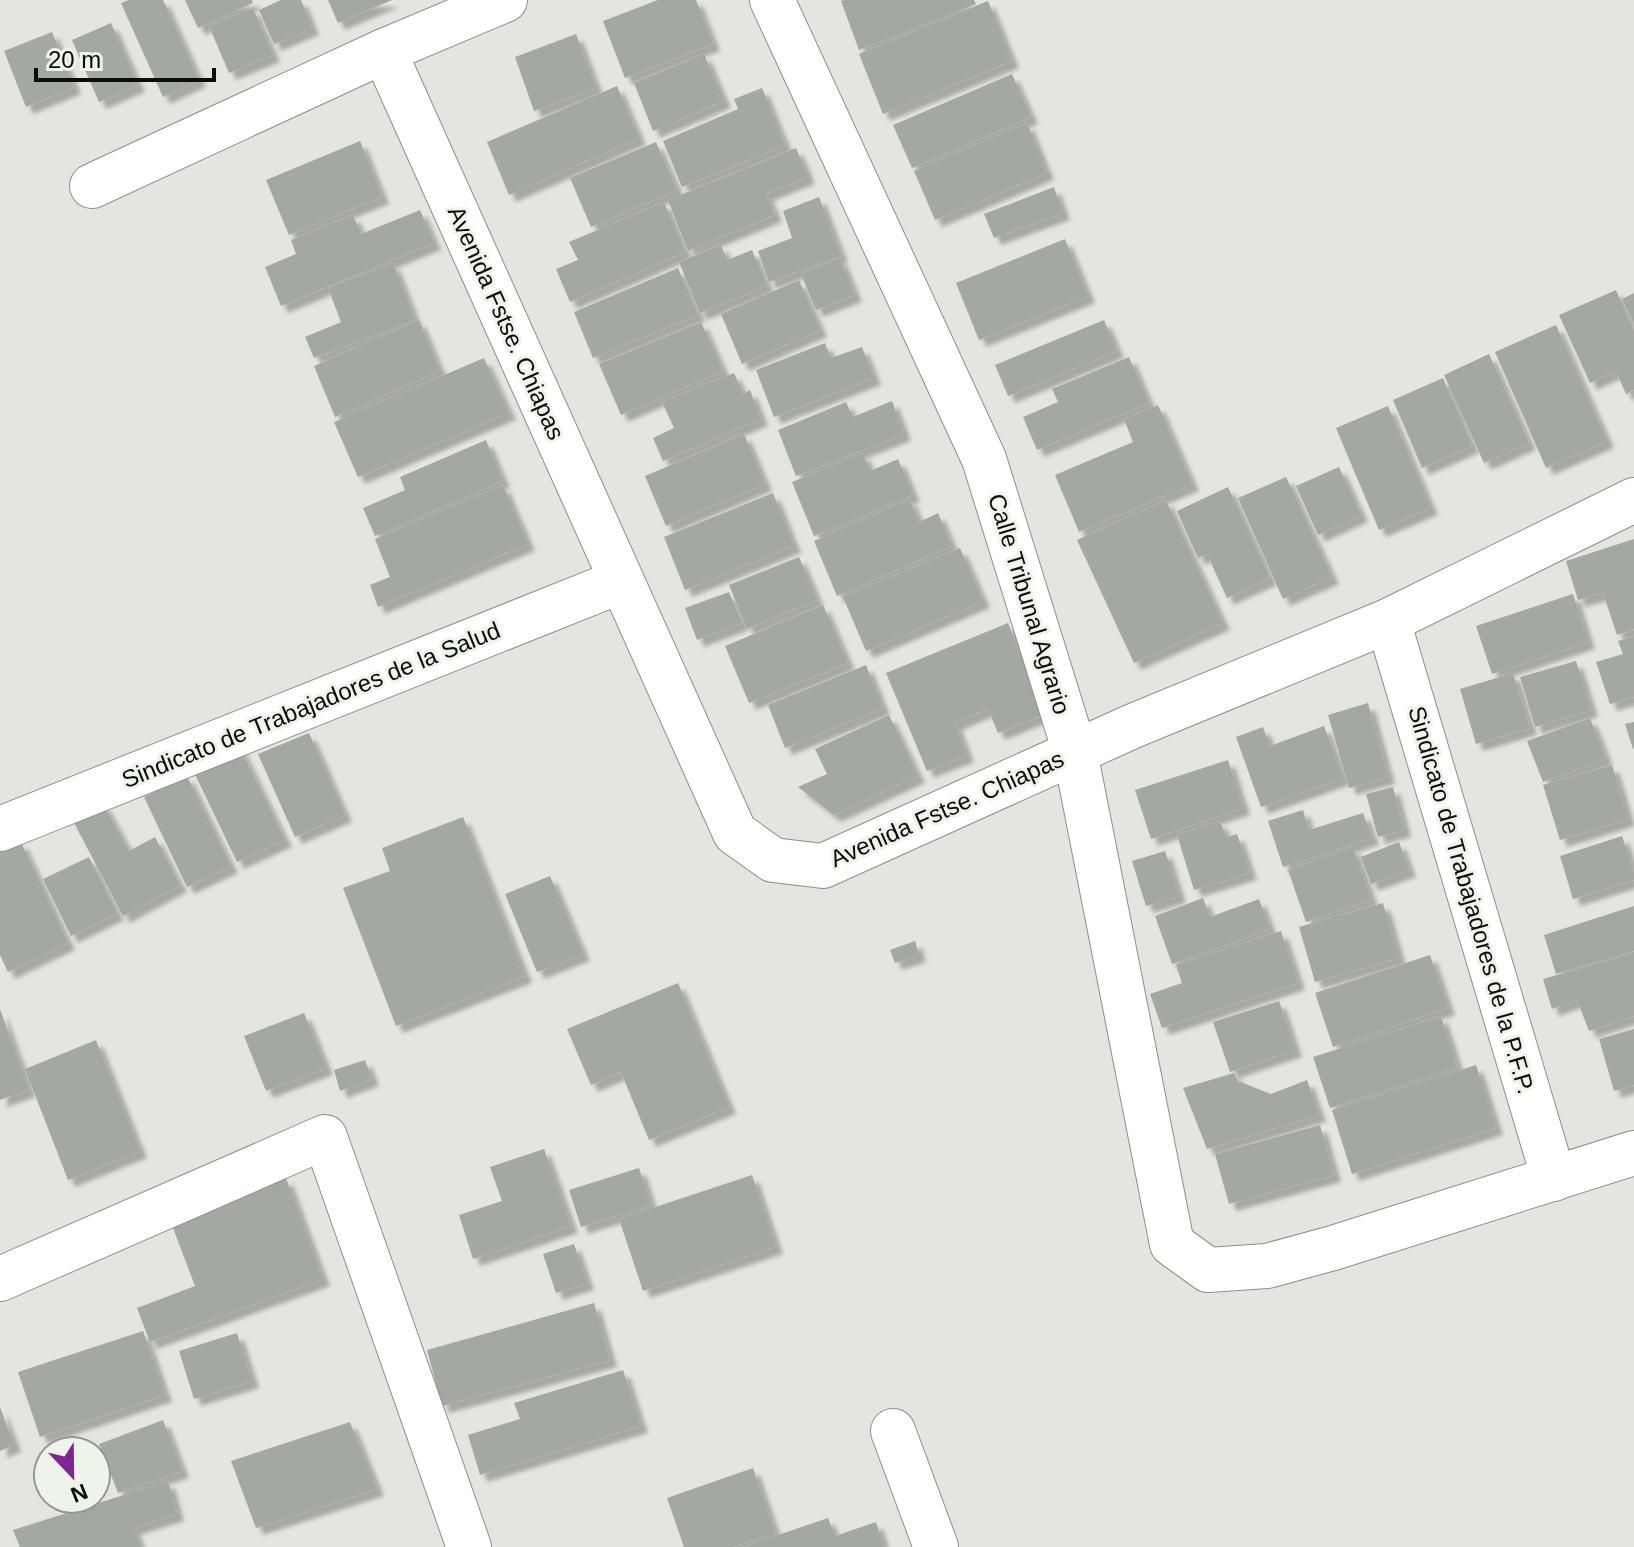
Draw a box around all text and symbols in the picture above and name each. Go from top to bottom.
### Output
scale bar [36,32,214,82]
text: 20 m [48,46,101,73]
street label: Avenida Fstse. Chiapas [443,202,570,444]
street label: Calle Tribunal Agrario [983,490,1076,718]
street label: Sindicato de Trabajadores de la Salud [118,616,504,793]
street label: Sindicato de Trabajadores de la P.F.P. [1403,703,1540,1097]
street label: Avenida Fstse. Chiapas [826,745,1068,872]
north arrow [32,1435,112,1515]
text: N [67,1479,91,1508]

